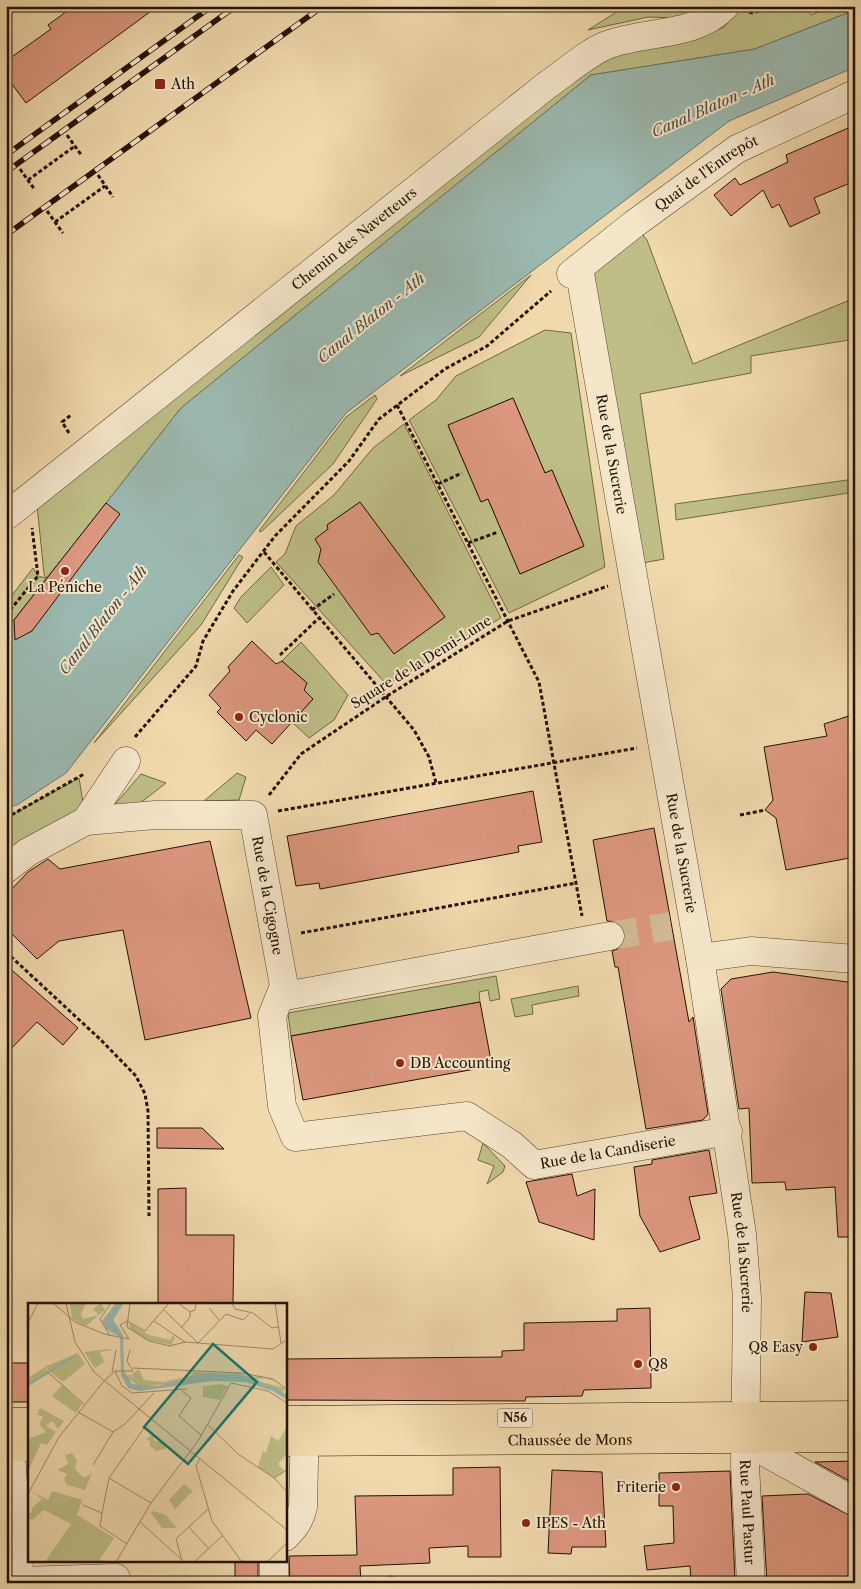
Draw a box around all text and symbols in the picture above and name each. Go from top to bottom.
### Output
water label: Canal Blaton - Ath [648,70,777,141]
place label: Ath [170,75,195,93]
marker: Ath [153,77,167,91]
street label: Quai de l'Entrepôt [651,131,761,215]
street label: Chemin des Navetteurs [288,183,420,294]
water label: Canal Blaton - Ath [313,268,428,367]
street label: Rue de la Sucrerie [592,393,631,516]
water label: Canal Blaton - Ath [54,561,151,678]
marker: La Péniche [59,565,71,577]
place label: La Péniche [28,578,102,596]
street label: Square de la Demi-Lune [347,611,495,713]
place label: Cyclonic [249,708,308,726]
marker: Cyclonic [233,711,245,723]
street label: Rue de la Sucrerie [662,792,701,915]
street label: Rue de la Cigogne [248,834,287,957]
place label: DB Accounting [410,1054,511,1072]
marker: DB Accounting [394,1057,406,1069]
street label: Rue de la Candiserie [539,1131,677,1173]
street label: Rue de la Sucrerie [727,1191,756,1313]
inset map [28,1303,286,1562]
place label: Q8 Easy [748,1338,803,1356]
marker: Q8 Easy [807,1341,819,1353]
place label: Q8 [648,1355,668,1373]
marker: Q8 [632,1358,644,1370]
road number: N56 [498,1409,532,1428]
street label: Chaussée de Mons [508,1431,632,1449]
street label: Rue Paul Pastur [736,1459,759,1565]
place label: Friterie [616,1478,666,1496]
marker: Friterie [670,1481,682,1493]
place label: IPES - Ath [536,1514,606,1532]
marker: IPES - Ath [520,1517,532,1529]

